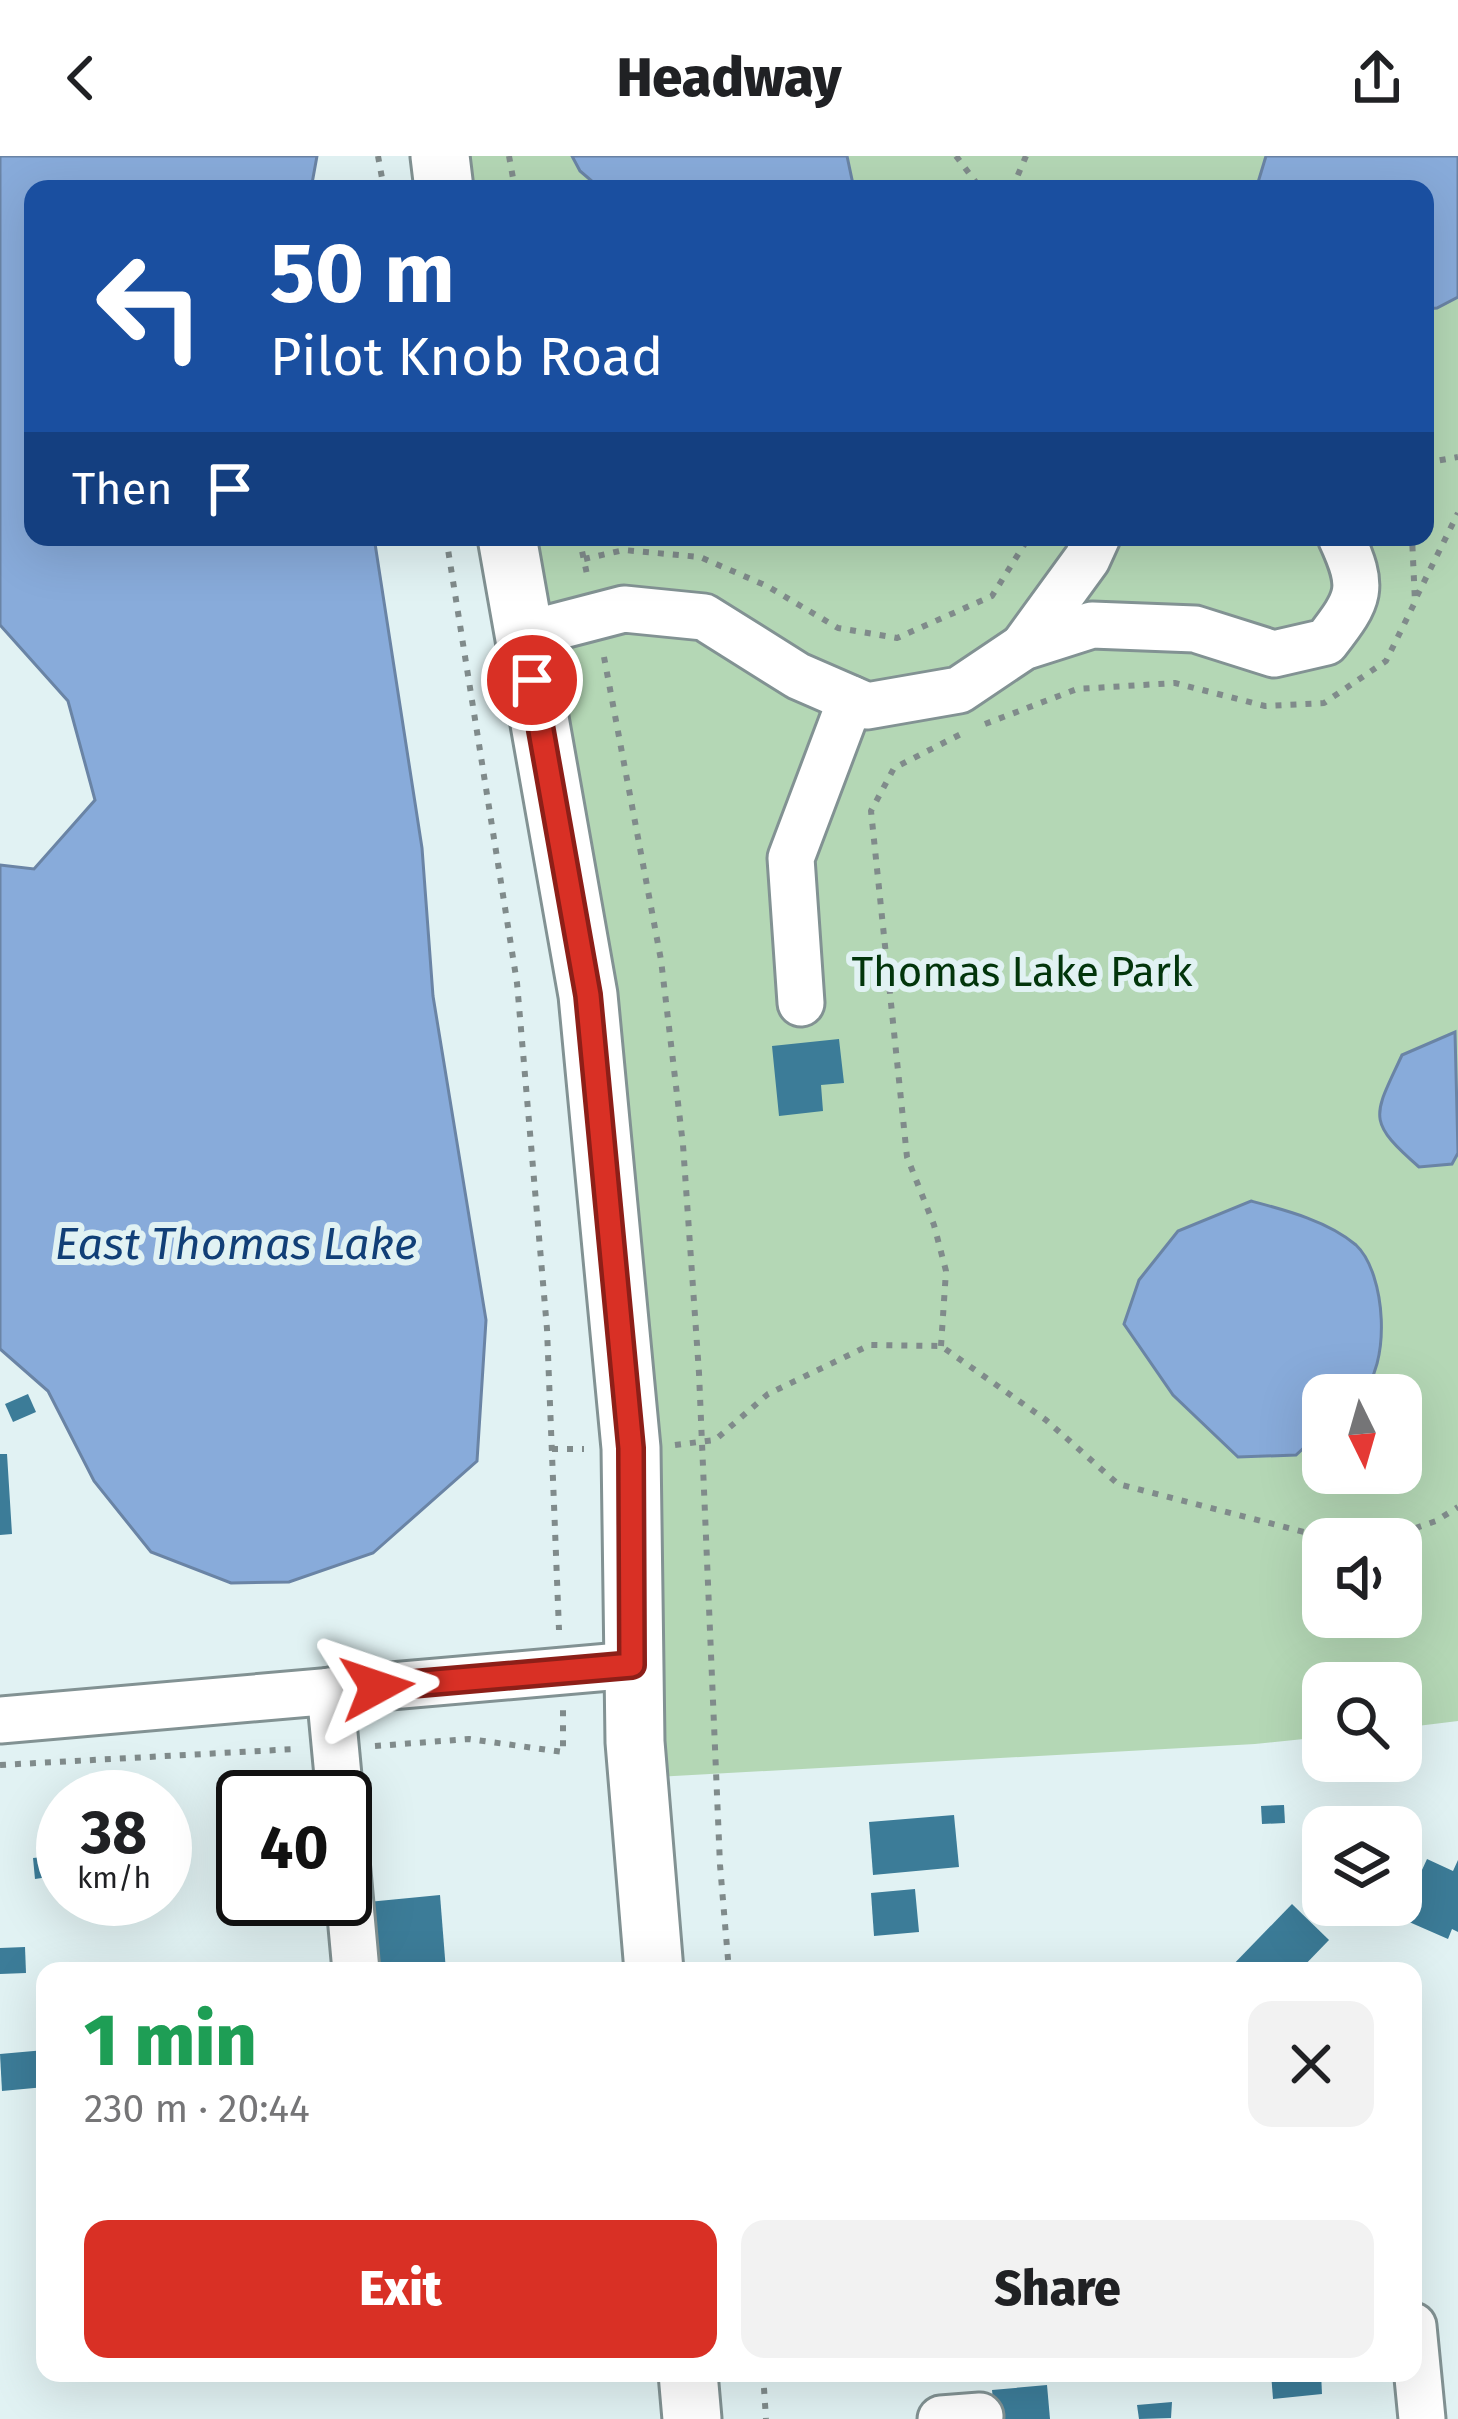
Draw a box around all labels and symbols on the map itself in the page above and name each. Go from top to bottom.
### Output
pin [481,629,583,731]
park label: Thomas Lake Park [851,947,1193,997]
water label: East Thomas Lake [55,1217,417,1271]
north arrow [1302,1374,1422,1494]
position arrow [314,1624,440,1750]
speed limit sign: 40 [216,1770,372,1926]

